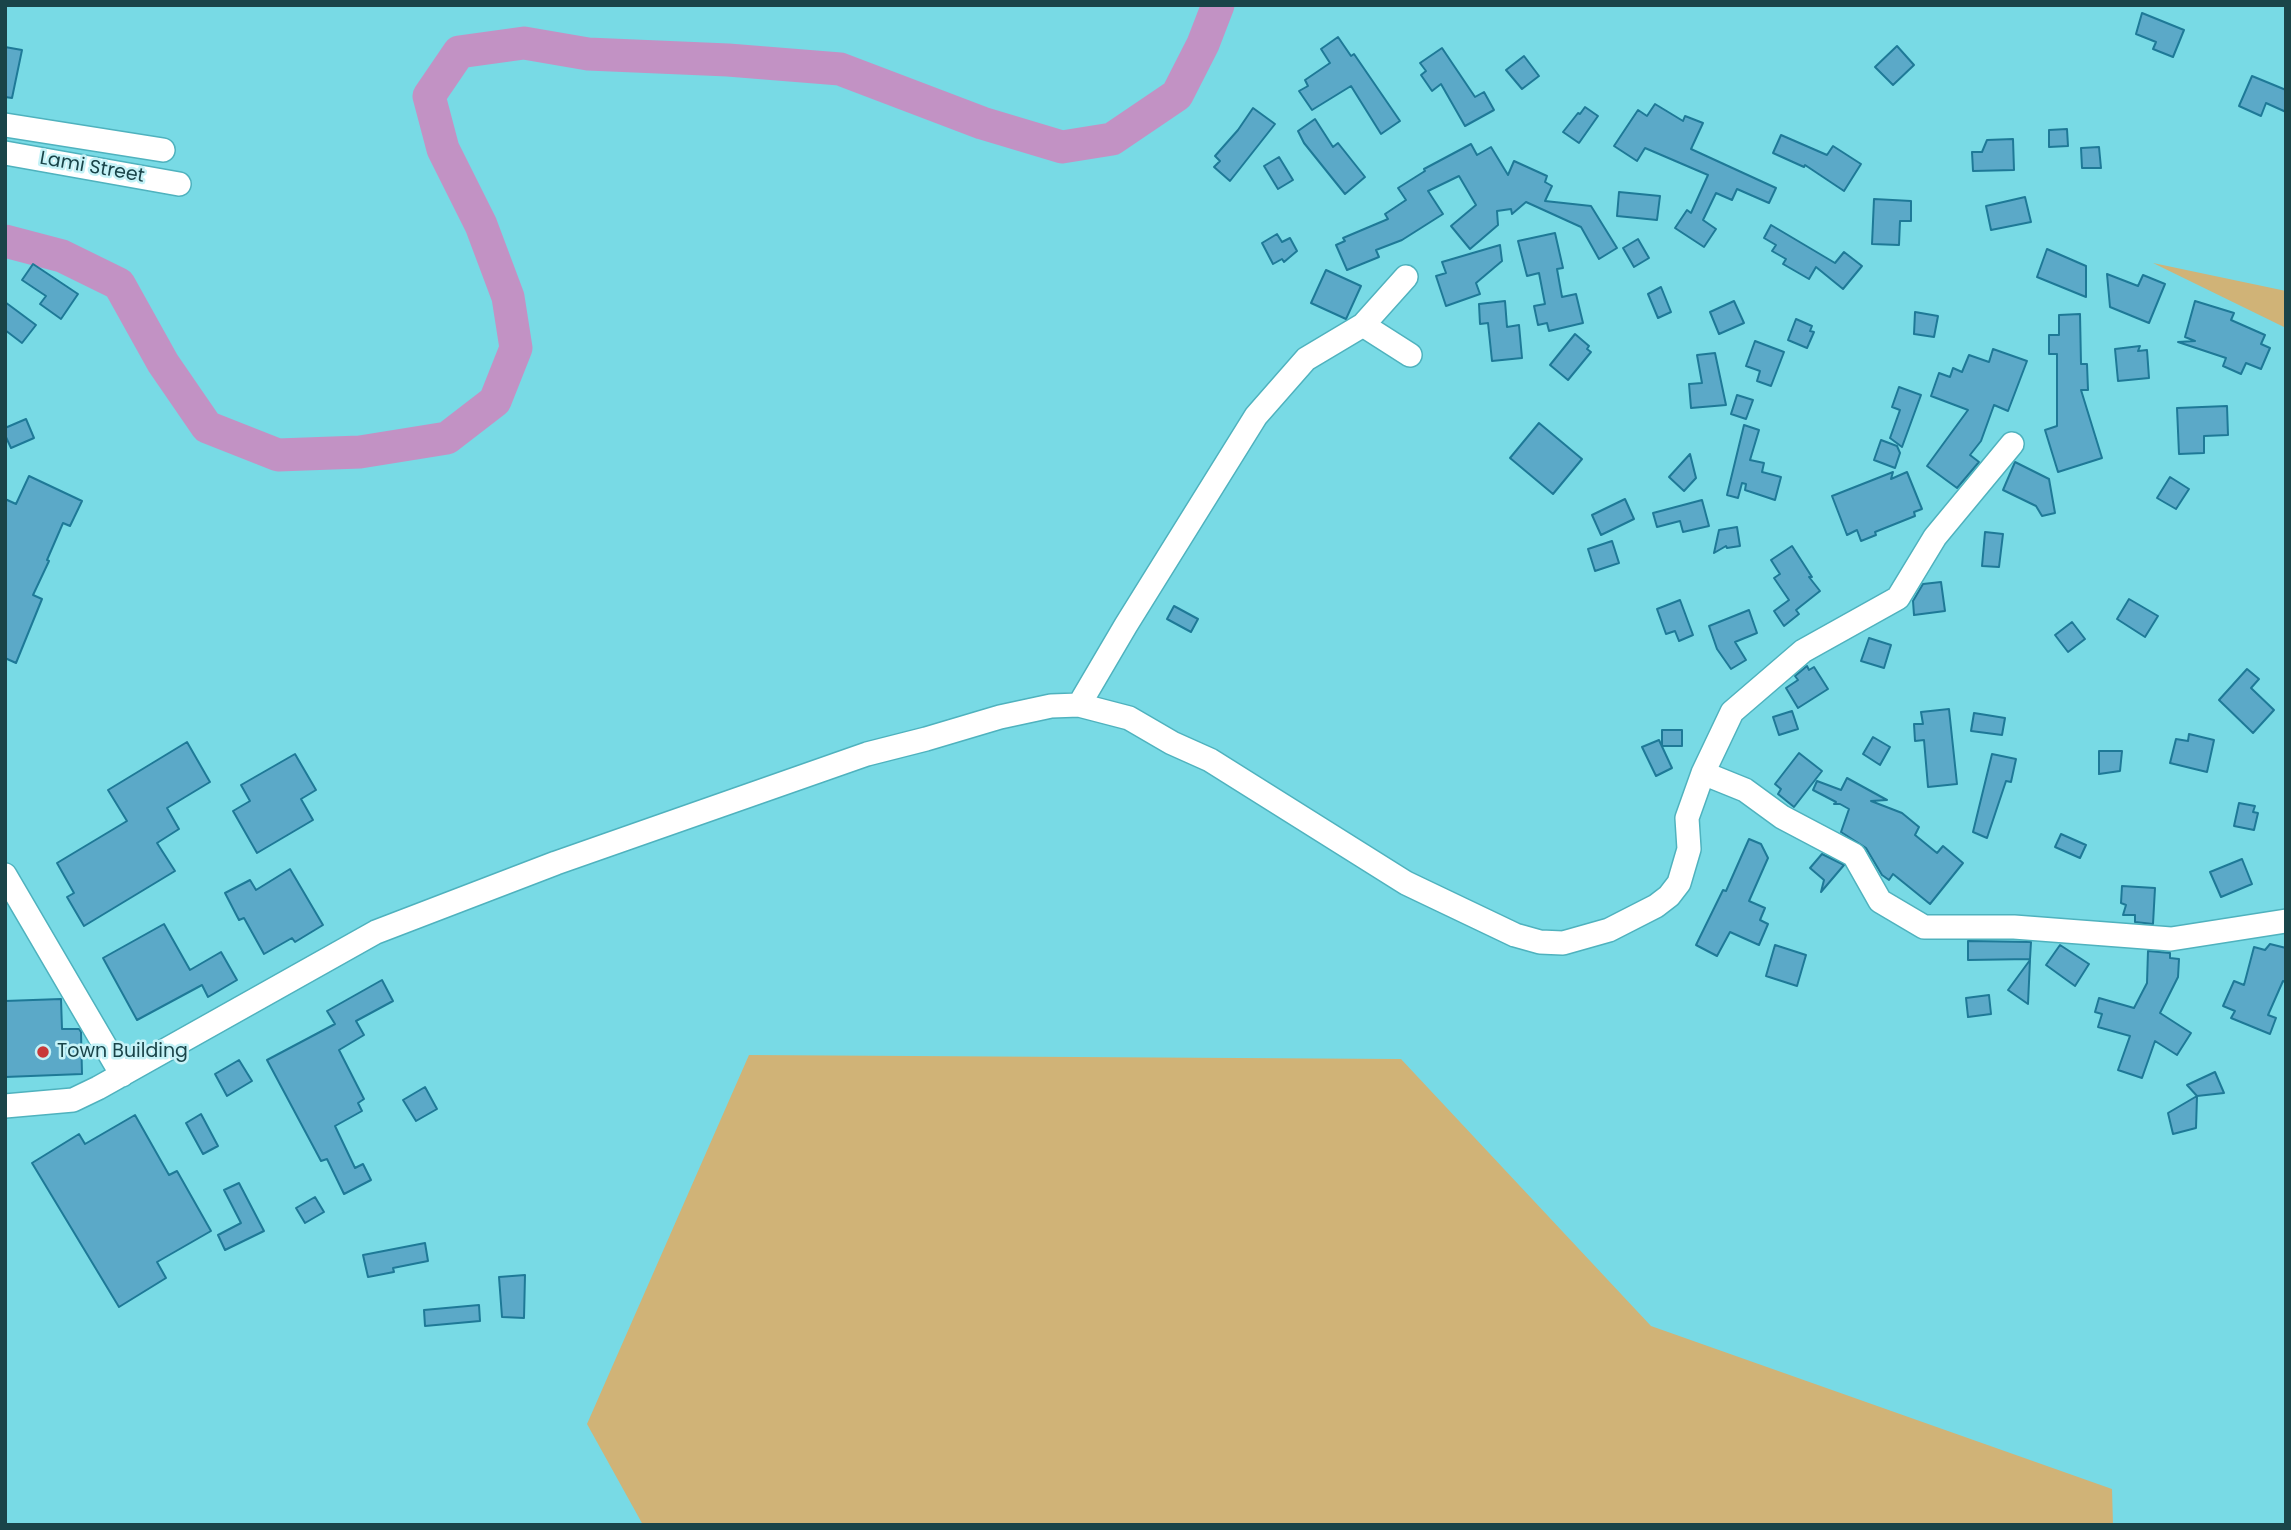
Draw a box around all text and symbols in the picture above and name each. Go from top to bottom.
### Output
street label: Lami Street [38,148,146,188]
place label: Town Building [57,1041,188,1063]
marker: Town Building [35,1044,51,1060]

